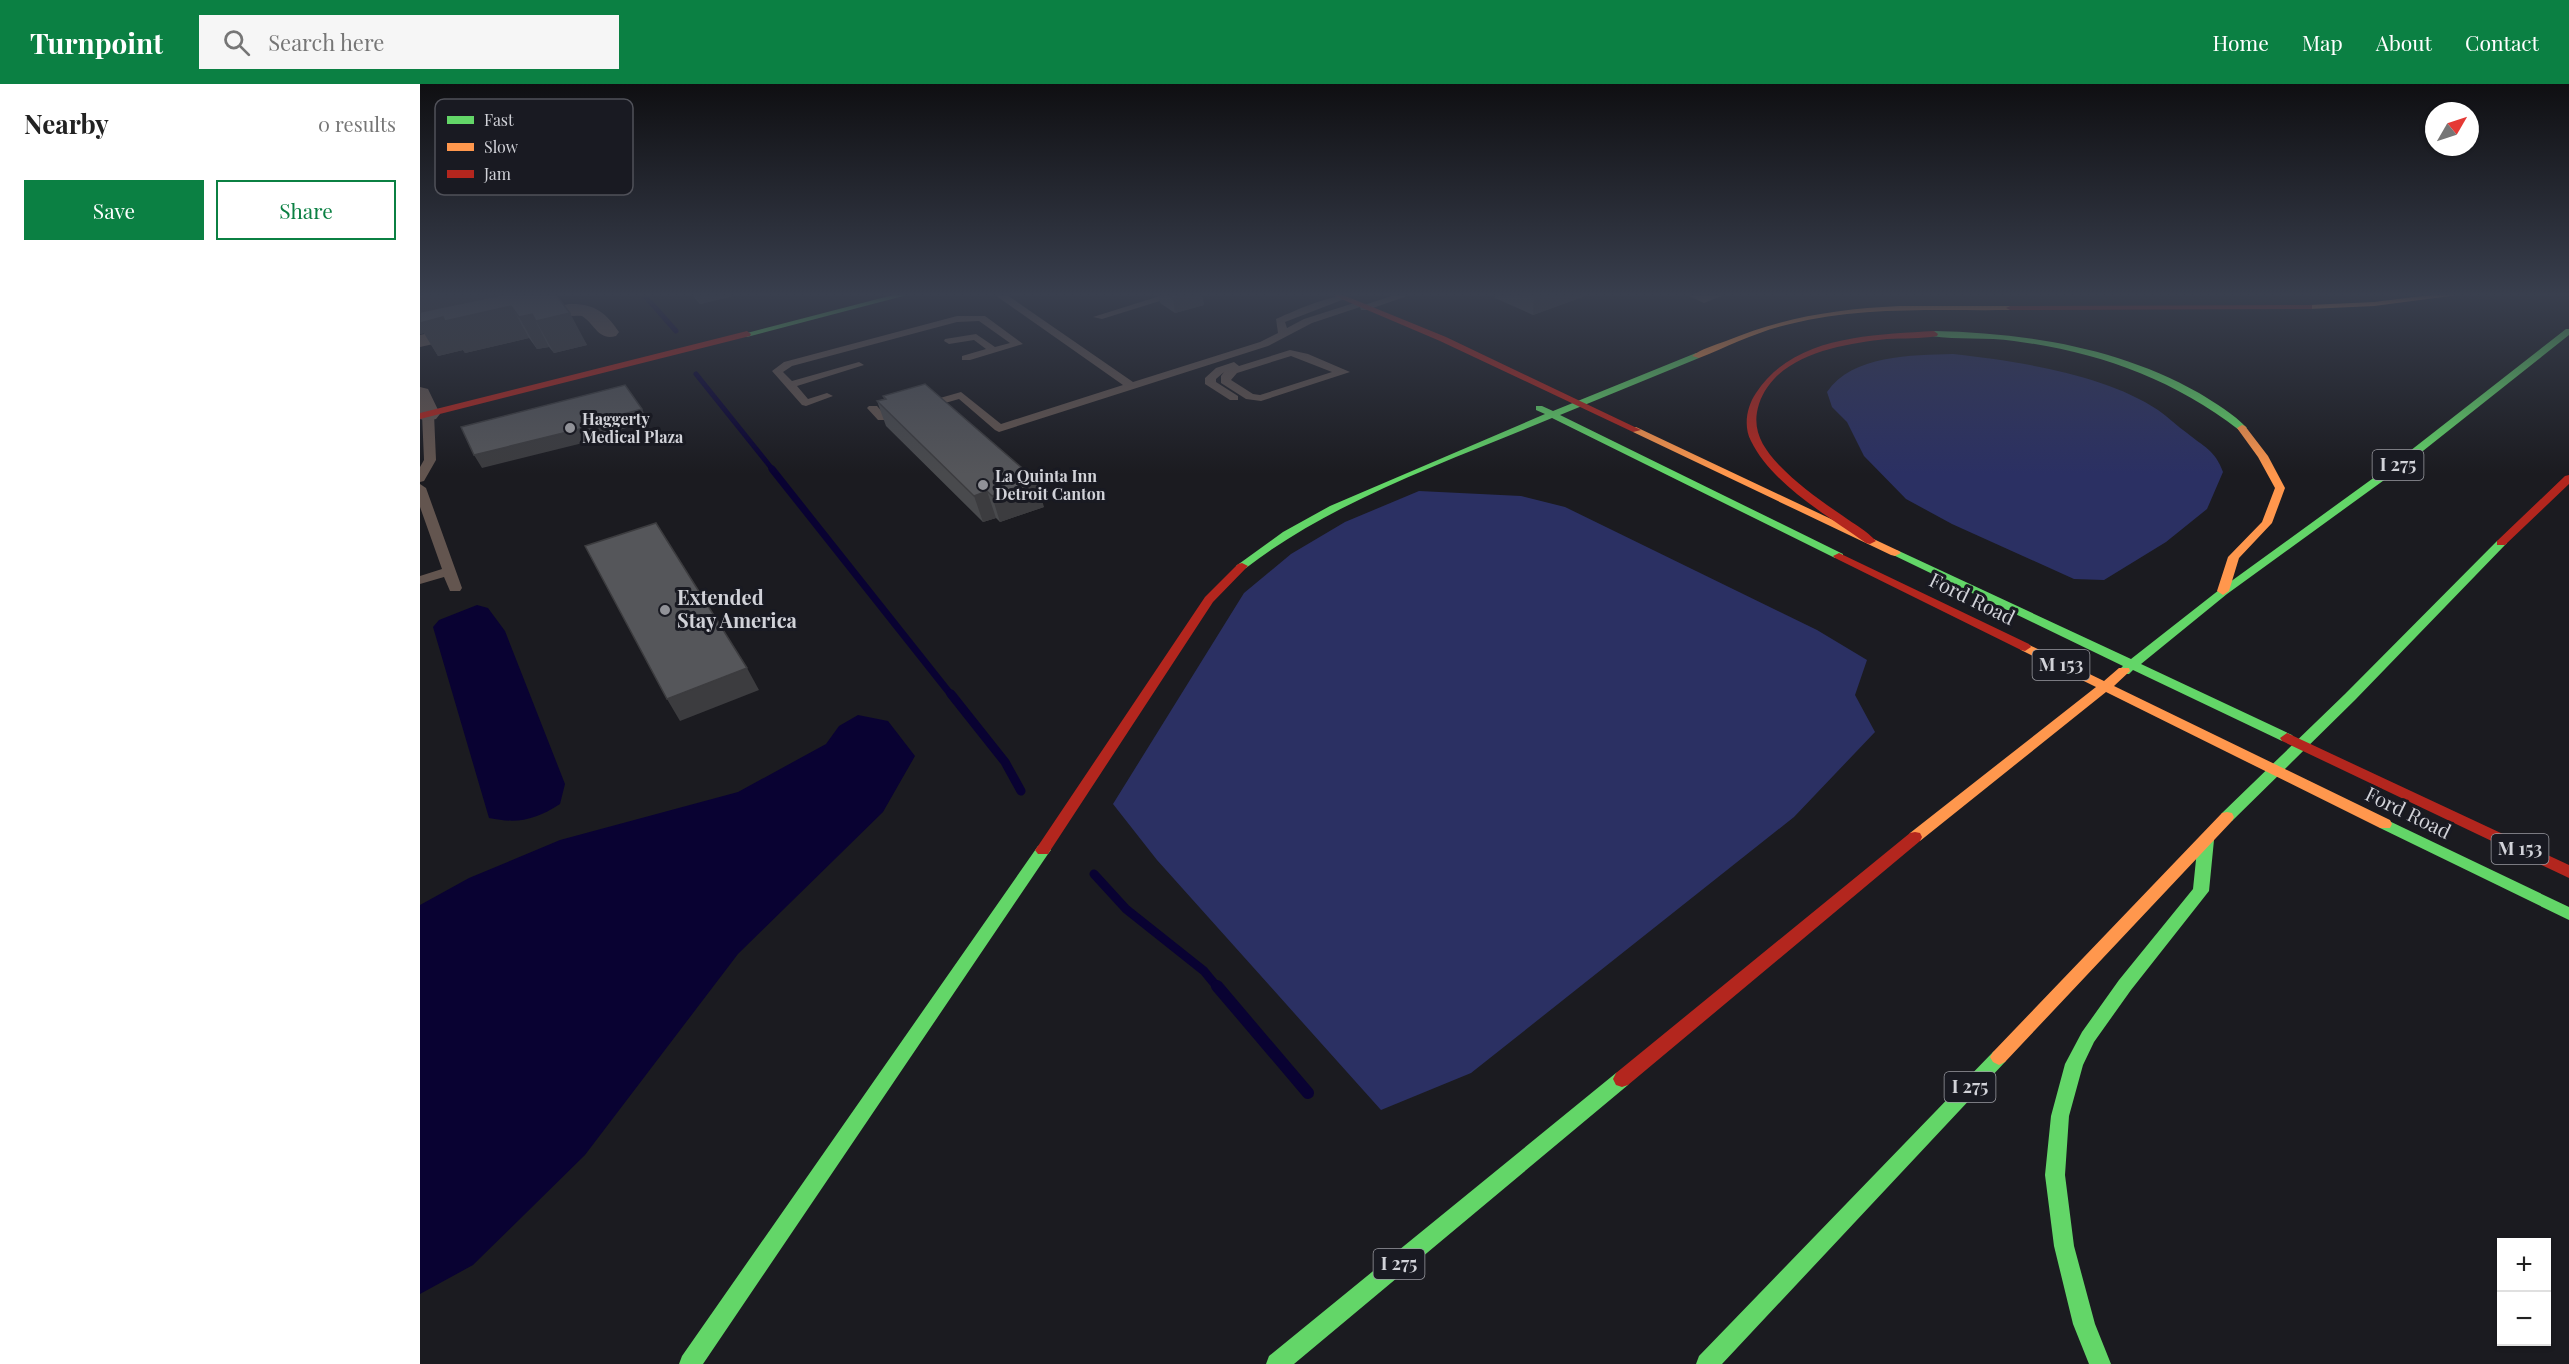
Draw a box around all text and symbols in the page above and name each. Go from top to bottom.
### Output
search box [199,15,619,69]
text: Turnpoint [30,24,163,61]
icon: search [220,26,253,59]
text: Search here [268,27,384,57]
text: Home [2213,28,2269,56]
text: Map [2302,28,2343,56]
text: About [2376,28,2432,56]
text: Contact [2465,28,2539,56]
legend [435,99,633,195]
north arrow [2425,102,2479,156]
text: Nearby [24,106,109,141]
text: Fast [484,109,514,130]
text: 0 results [318,110,396,137]
text: Slow [484,136,519,157]
text: Jam [483,163,511,184]
button: Save [24,180,204,240]
button: Share [216,180,396,240]
place label: Haggerty Medical Plaza [582,408,684,447]
marker: Haggerty Medical Plaza [563,421,577,435]
road number: I 275 [2372,450,2424,480]
place label: La Quinta Inn Detroit Canton [995,465,1106,504]
marker: La Quinta Inn Detroit Canton [976,478,990,492]
street label: Ford Road [1925,565,2020,630]
place label: Extended Stay America [677,583,798,633]
marker: Extended Stay America [658,603,672,617]
road number: M 153 [2032,650,2090,680]
street label: Ford Road [2361,779,2456,844]
road number: M 153 [2492,834,2548,864]
road number: I 275 [1944,1072,1996,1102]
map controls [2497,1238,2551,1346]
button: + [2497,1238,2551,1292]
road number: I 275 [1374,1249,1424,1279]
button: − [2497,1292,2551,1346]

